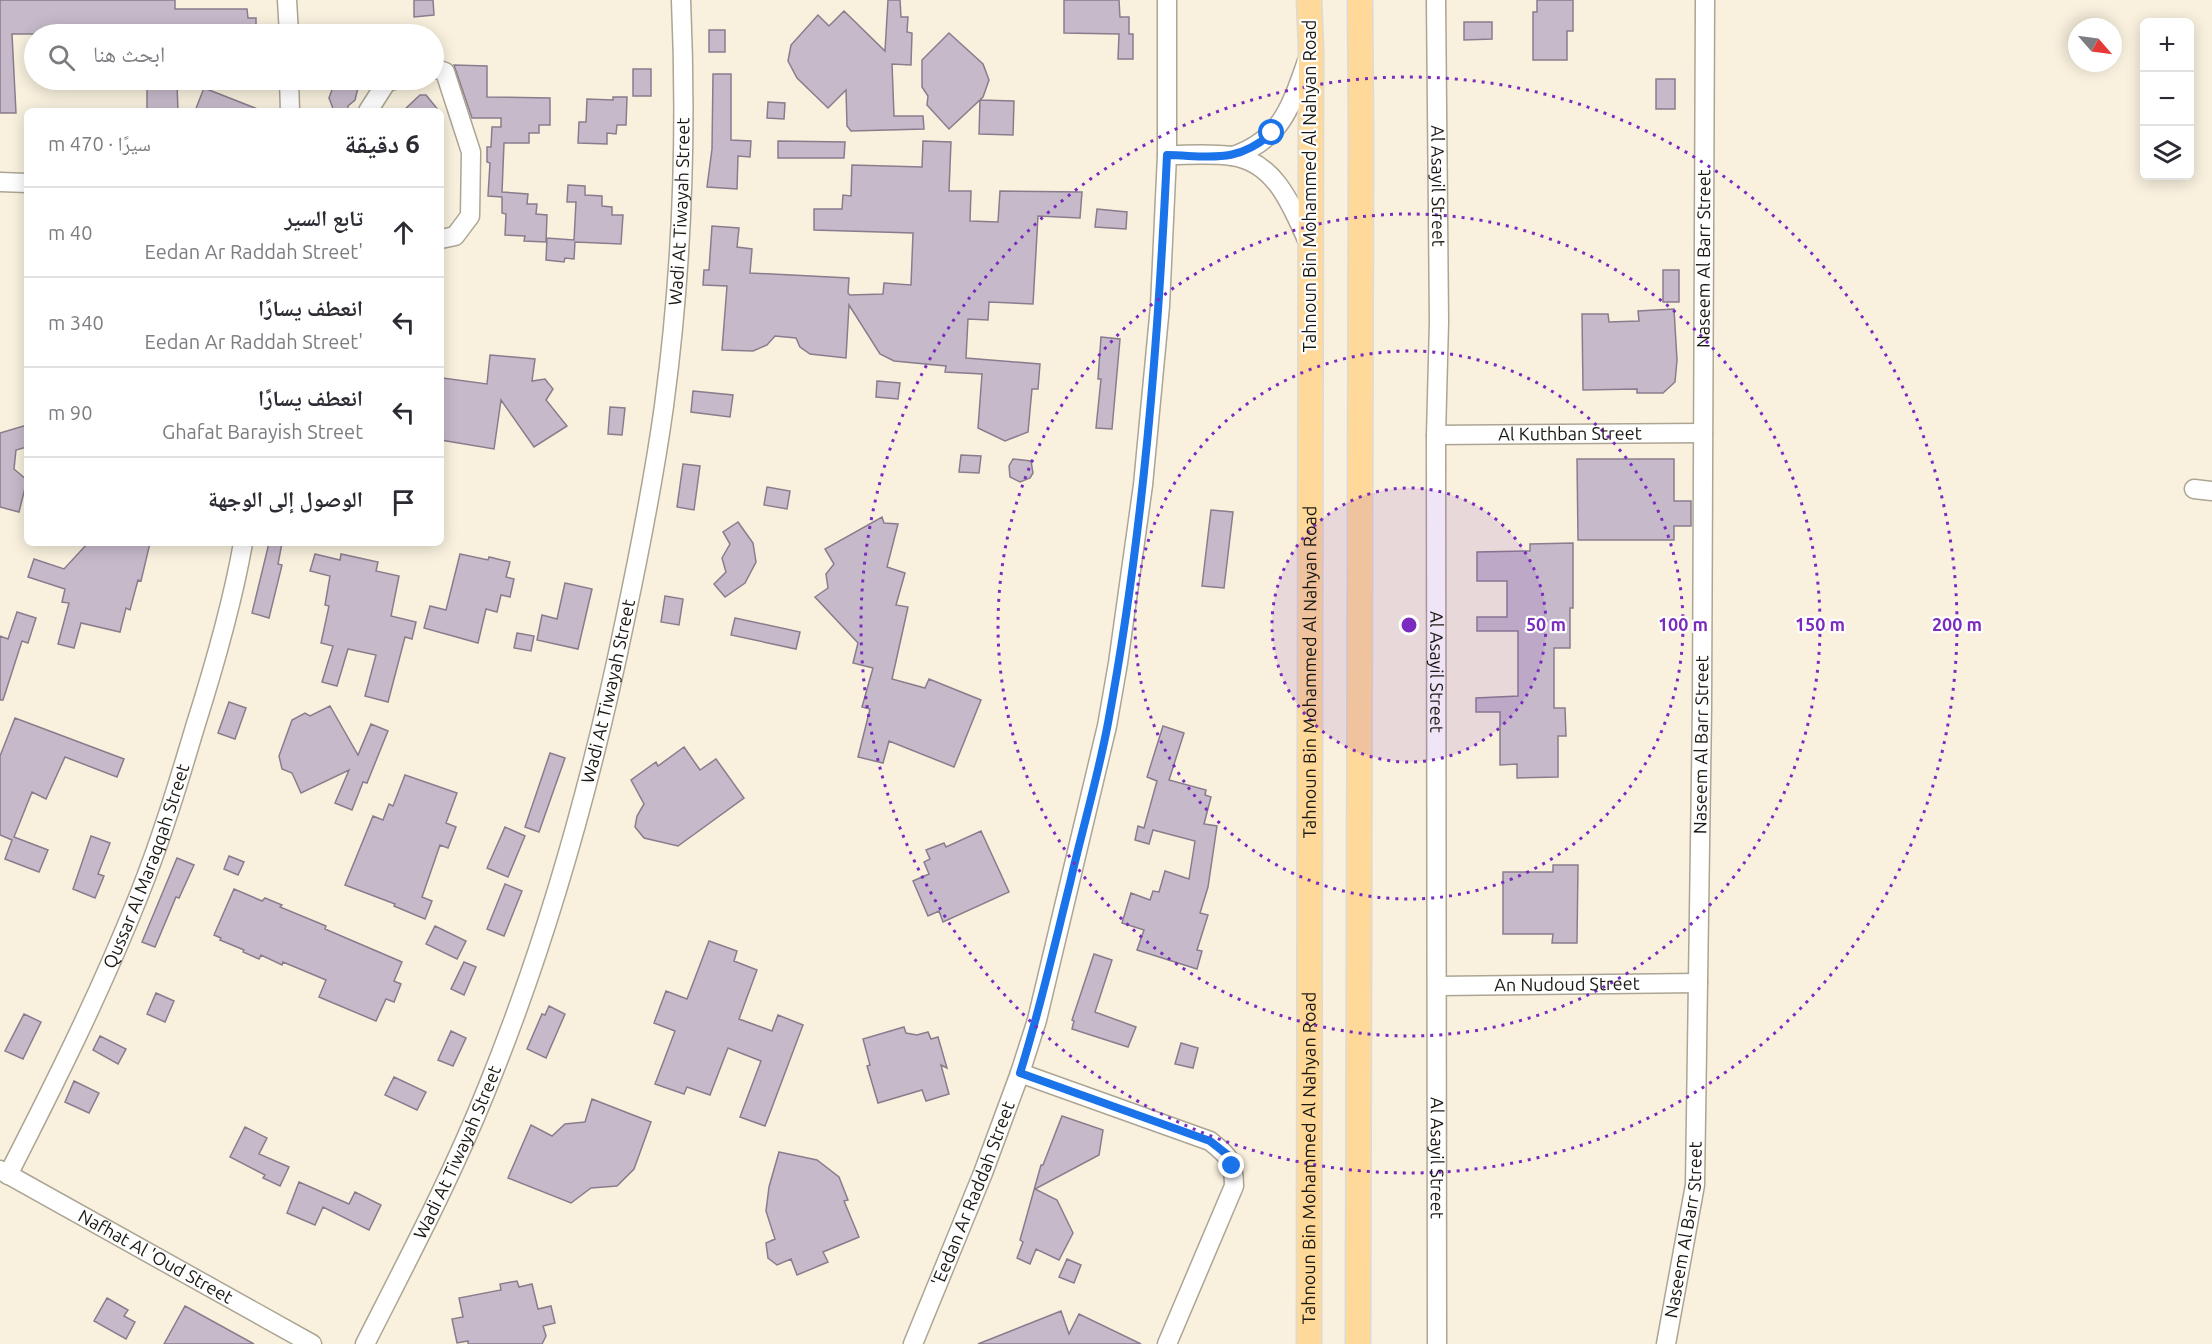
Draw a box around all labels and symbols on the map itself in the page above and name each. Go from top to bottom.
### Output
north arrow [2068,18,2122,72]
street label: Tahnoun Bin Mohammed Al Nahyan Road [1299,20,1319,352]
street label: Wadi At Tiwayah Street [664,118,692,306]
route start [1258,119,1284,145]
street label: Al Asayil Street [1428,125,1449,247]
street label: Naseem Al Barr Street [1693,169,1713,348]
street label: Al Kuthban Street [1498,422,1642,444]
street label: Tahnoun Bin Mohammed Al Nahyan Road [1299,506,1319,838]
street label: Wadi At Tiwayah Street [577,597,638,785]
street label: Al Asayil Street [1427,611,1447,733]
text: 50 m [1526,614,1566,634]
text: 100 m [1658,614,1708,634]
text: 150 m [1795,614,1845,634]
text: 200 m [1932,614,1982,634]
centre of rings [1399,615,1419,635]
street label: Naseem Al Barr Street [1689,655,1711,834]
street label: Qussar Al Maraqqah Street [99,761,192,971]
street label: An Nudoud Street [1494,973,1640,994]
street label: Tahnoun Bin Mohammed Al Nahyan Road [1298,992,1319,1324]
street label: Wadi At Tiwayah Street [409,1062,504,1242]
street label: Al Asayil Street [1428,1097,1448,1219]
street label: 'Eedan Ar Raddah Street [927,1098,1018,1289]
street label: Naseem Al Barr Street [1660,1141,1705,1319]
route end [1218,1152,1244,1178]
street label: Nafhat Al 'Oud Street [75,1205,237,1307]

